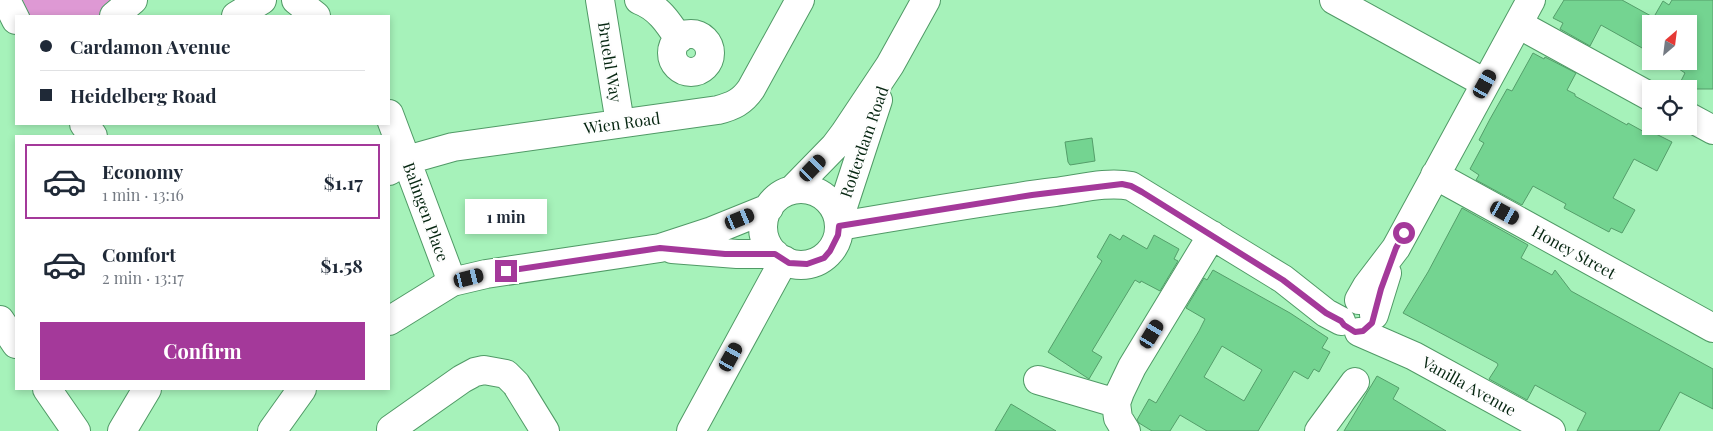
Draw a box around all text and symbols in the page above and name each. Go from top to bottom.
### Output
north arrow [1642,15,1698,70]
map controls [1642,15,1697,135]
street label: Bruehl Way [594,20,627,104]
text: Cardamon Avenue [70,33,231,59]
car [1471,67,1498,101]
button: locate [1642,80,1697,135]
text: Heidelberg Road [70,82,217,108]
street label: Rotterdam Road [835,83,892,200]
street label: Wien Road [581,107,661,138]
car [797,152,828,184]
text: Economy [102,158,183,184]
icon: car [42,159,87,204]
street label: Balingen Place [399,159,454,264]
text: $1.17 [324,169,363,195]
text: 1 min · 13:16 [102,184,184,205]
callout: 1 min [465,198,547,234]
car [1488,199,1521,227]
text: 1 min [486,206,526,227]
car [723,206,756,232]
street label: Honey Street [1529,220,1620,283]
route start [1393,222,1415,244]
text: Comfort [102,241,176,267]
icon: car [42,242,87,287]
text: $1.58 [321,252,363,278]
route end [495,260,517,282]
text: 2 min · 13:17 [102,267,184,288]
car [452,267,485,289]
car [1137,317,1166,351]
button: Confirm [40,322,365,380]
car [717,340,744,374]
street label: Vanilla Avenue [1418,351,1520,420]

